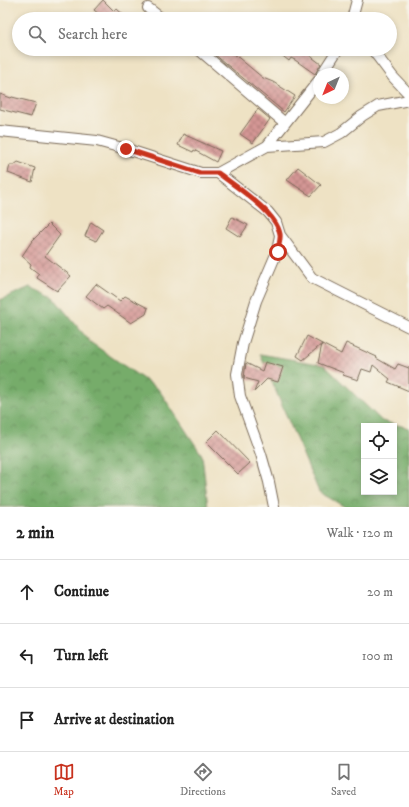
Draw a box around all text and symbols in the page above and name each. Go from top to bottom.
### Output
search box [12,12,397,56]
icon: search [26,23,48,45]
text: Search here [58,25,127,44]
north arrow [313,68,349,104]
route end [117,140,135,158]
route start [269,243,287,261]
map controls [361,423,397,495]
button: locate [361,423,397,459]
button: layers [361,459,397,495]
text: 2 min [16,522,54,544]
text: Walk · 120 m [327,525,393,541]
icon: ahead [16,581,38,603]
text: Continue [54,582,109,601]
text: 20 m [367,584,393,600]
icon: left [16,645,38,667]
text: Turn left [54,646,108,665]
text: 100 m [362,648,393,664]
icon: arrive [16,709,38,731]
text: Arrive at destination [54,710,174,729]
tab: Map [53,761,75,799]
tab: Directions [180,761,226,799]
tab: Saved [331,761,356,799]

